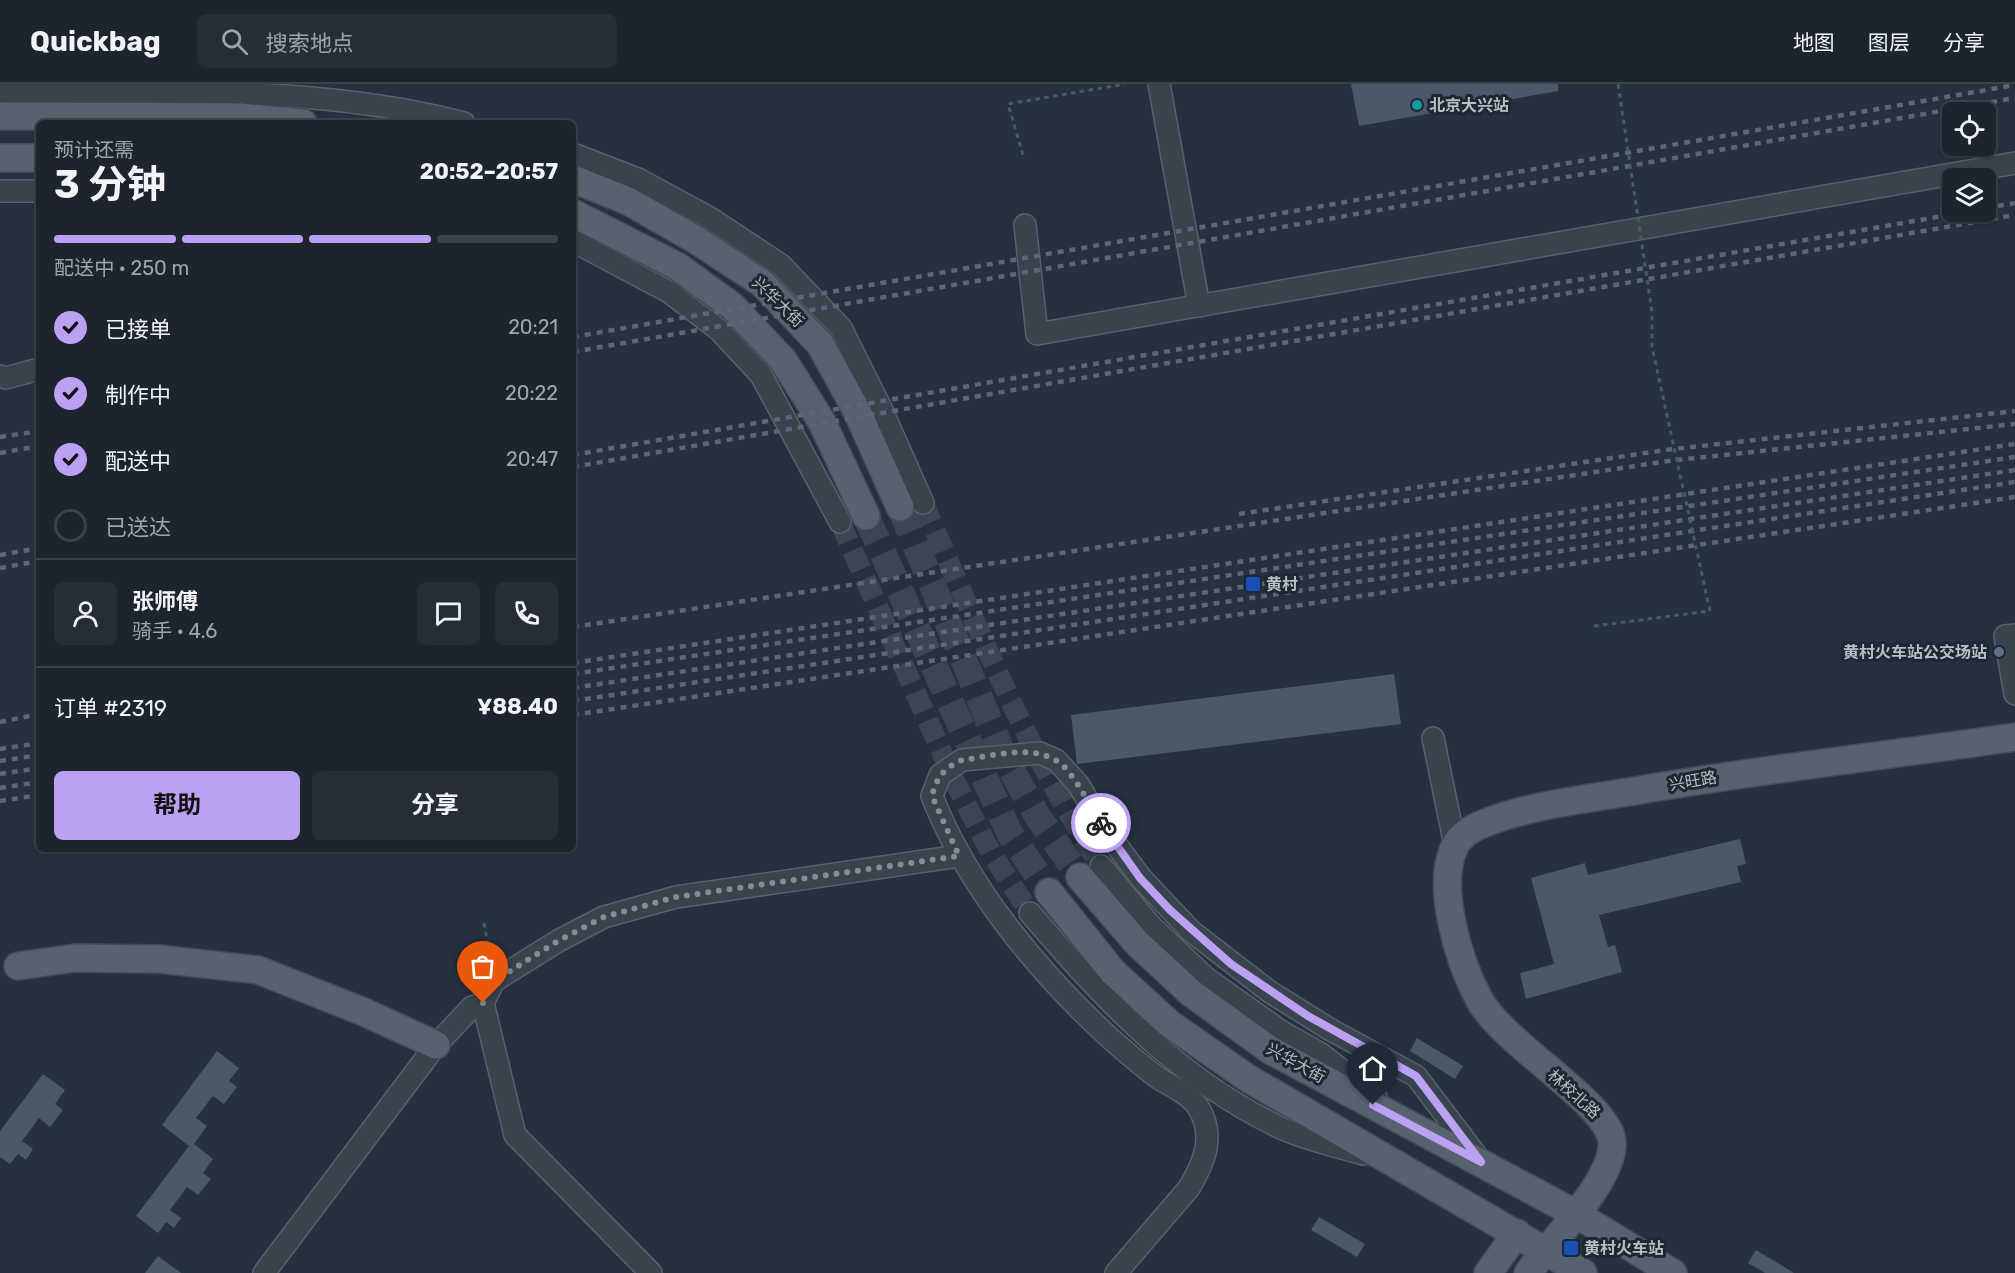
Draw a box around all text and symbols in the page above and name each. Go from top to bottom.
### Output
search box [197,14,617,68]
text: Quickbag [30,25,161,58]
icon: search [218,25,251,58]
text: 搜索地点 [266,30,354,57]
text: 地图 [1793,30,1835,55]
text: 图层 [1868,30,1910,55]
text: 分享 [1943,30,1985,55]
place label: 北京大兴站 [1429,96,1509,115]
marker: 北京大兴站 [1410,98,1424,112]
map controls [1942,102,1996,222]
button: locate [1942,102,1996,156]
text: 预计还需 [54,138,134,162]
text: 20:52–20:57 [420,158,558,185]
text: 3 分钟 [54,162,166,208]
button: layers [1942,168,1996,222]
text: 配送中 · 250 m [54,256,189,280]
street label: 兴华大街 [748,273,808,331]
icon: check [54,311,87,344]
text: 20:21 [508,315,558,339]
text: 已接单 [105,316,171,343]
icon: check [54,377,87,410]
text: 20:22 [505,381,558,405]
text: 制作中 [105,382,171,409]
icon: check [54,443,87,476]
text: 20:47 [506,447,558,471]
text: 配送中 [105,448,171,475]
text: 已送达 [105,514,171,541]
marker: 黄村 [1244,575,1262,593]
place label: 黄村 [1266,575,1298,594]
button: person [54,582,117,645]
button: chat [417,582,480,645]
button: phone [495,582,558,645]
text: 张师傅 [132,588,198,615]
text: 骑手 · 4.6 [132,619,217,643]
place label: 黄村火车站公交场站 [1843,643,1987,662]
marker: 黄村火车站公交场站 [1992,645,2006,659]
text: ¥88.40 [477,693,558,720]
text: 订单 #2319 [54,695,167,722]
street label: 兴旺路 [1668,767,1718,795]
button: 帮助 [54,771,300,840]
button: 分享 [312,771,558,840]
courier [1071,793,1131,853]
icon: bike [1085,807,1118,840]
pin [457,941,508,1003]
icon: bag [466,950,499,983]
street label: 兴华大街 [1263,1039,1329,1087]
pin [1347,1043,1398,1105]
icon: home [1356,1052,1389,1085]
street label: 林校北路 [1544,1066,1604,1122]
marker: 黄村火车站 [1562,1239,1580,1257]
place label: 黄村火车站 [1584,1239,1664,1258]

